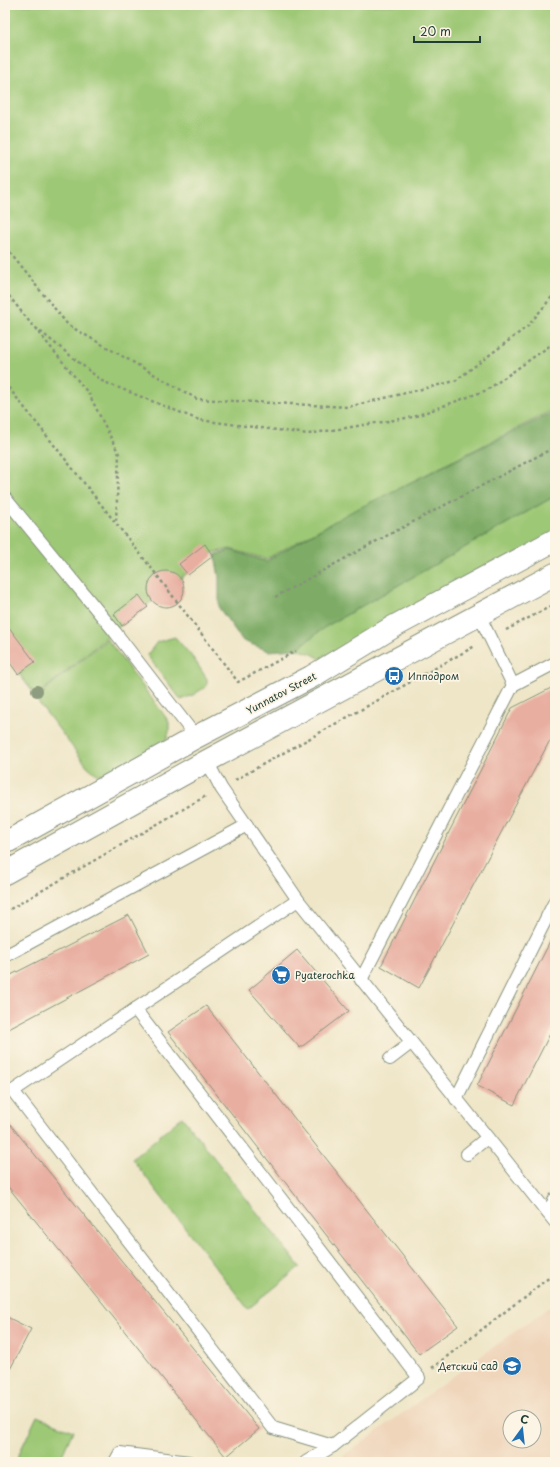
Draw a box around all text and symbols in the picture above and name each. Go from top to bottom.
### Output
scale bar [414,18,480,44]
text: 20 m [420,22,451,40]
bus stop icon: Ипподром [383,665,405,687]
street label: Yunnatov Street [243,668,319,717]
place label: Ипподром [408,668,459,683]
supermarket icon: Pyaterochka [270,964,292,986]
place label: Pyaterochka [295,967,355,982]
school or university icon: Детский сад [501,1355,523,1377]
place label: Детский сад [437,1358,498,1373]
north arrow [502,1409,542,1449]
text: С [519,1410,531,1428]

